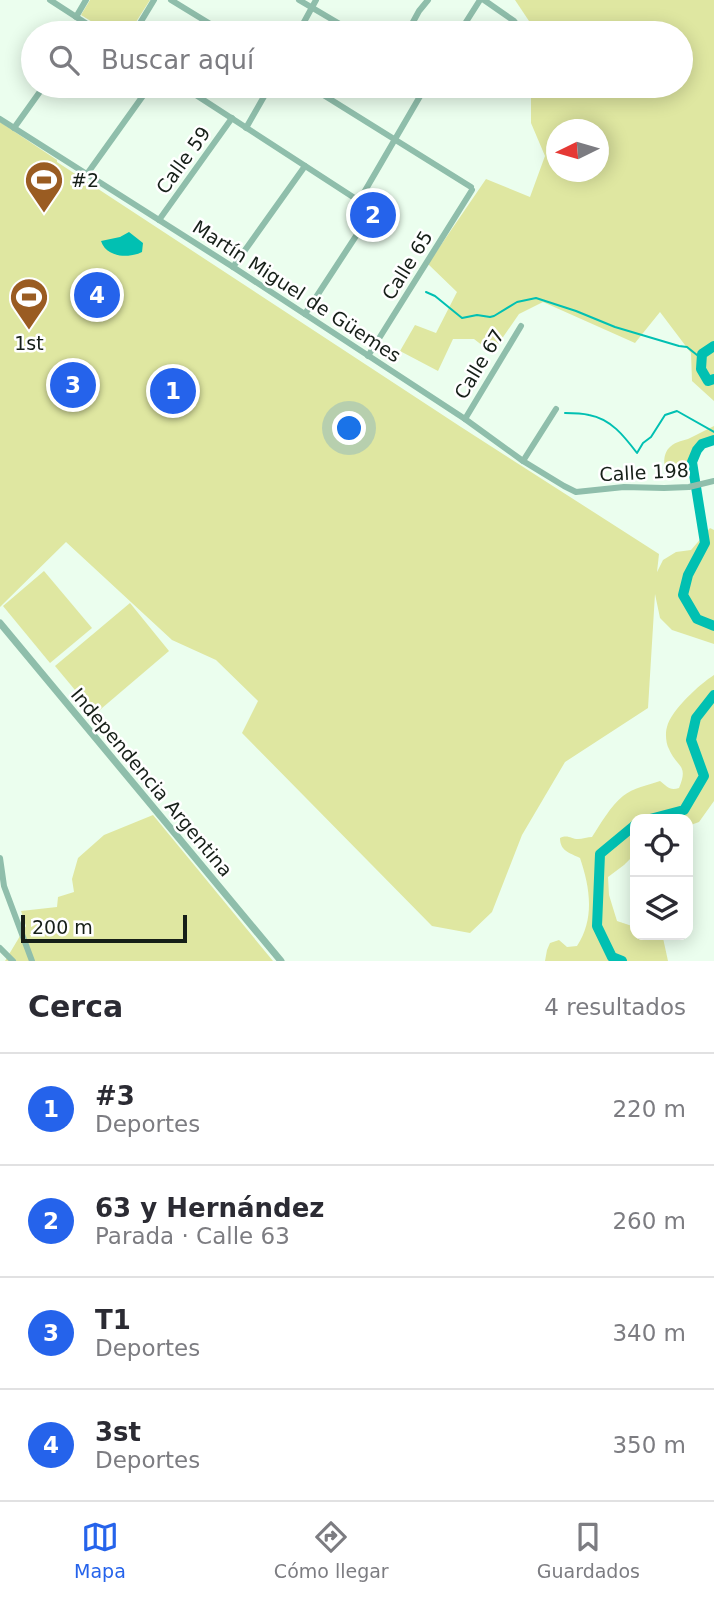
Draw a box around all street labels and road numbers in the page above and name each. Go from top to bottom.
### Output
street label: Calle 59 [151,122,215,198]
street label: Martín Miguel de Güemes [189,215,405,367]
street label: Calle 65 [377,226,437,304]
street label: Calle 67 [450,325,508,403]
street label: Calle 198 [599,459,689,485]
street label: Independencia Argentina [67,683,237,881]

